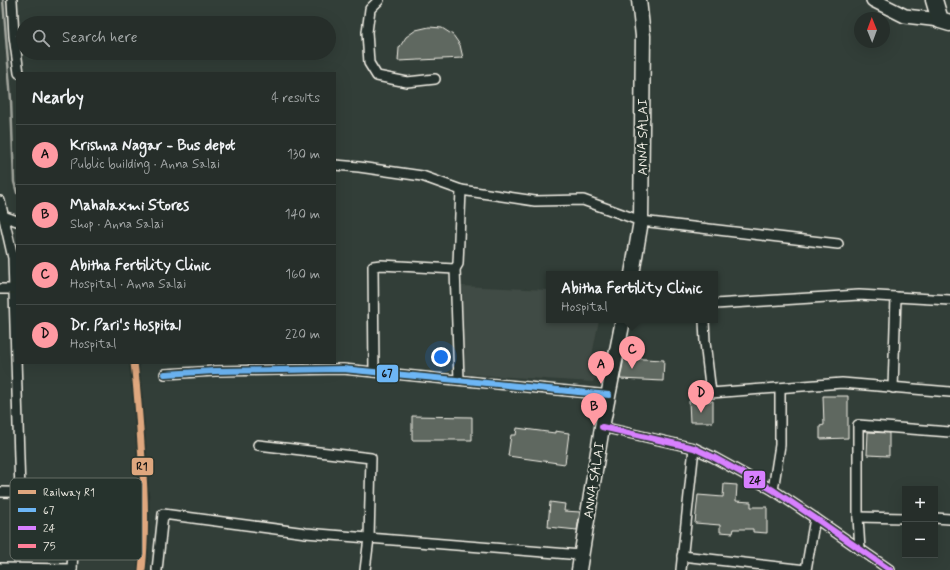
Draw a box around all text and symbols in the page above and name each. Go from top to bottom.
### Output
north arrow [854,12,890,48]
search box [16,16,336,60]
icon: search [30,27,52,49]
text: Search here [62,28,138,48]
text: Nearby [32,87,84,109]
text: 4 results [271,90,320,107]
street label: ANNA SALAI [635,98,652,176]
text: Krishna Nagar - Bus depot [70,136,235,156]
text: A [41,146,49,163]
text: 130 m [287,146,320,163]
text: Public building · Anna Salai [70,156,220,173]
text: Mahalaxmi Stores [70,196,189,216]
text: B [41,206,49,223]
text: 140 m [285,206,320,223]
text: Shop · Anna Salai [70,216,164,233]
text: Abitha Fertility Clinic [70,256,211,276]
text: C [40,266,50,283]
text: 160 m [285,266,320,283]
popup [546,271,718,323]
text: Hospital · Anna Salai [70,276,186,293]
text: Abitha Fertility Clinic [561,279,703,299]
text: Hospital [561,299,608,316]
text: Dr. Pari's Hospital [70,316,181,336]
text: D [41,326,49,343]
text: 220 m [285,326,320,343]
text: Hospital [70,336,116,353]
pin: C [619,336,645,369]
your location [431,347,451,367]
pin: A [588,351,614,384]
line badge: 67 [376,364,399,383]
text: 67 [381,367,393,381]
pin: D [688,380,714,413]
pin: B [581,393,607,426]
street label: ANNA SALAI [580,440,609,520]
line badge: R1 [131,457,154,476]
text: R1 [136,460,148,474]
line badge: 24 [743,470,766,489]
text: 24 [749,474,761,488]
legend [10,478,142,560]
text: Railway R1 [43,486,95,500]
map controls [902,486,938,558]
button: + [902,486,938,522]
text: 67 [43,504,55,518]
text: 24 [43,522,55,536]
button: − [902,522,938,558]
text: 75 [43,540,56,554]

